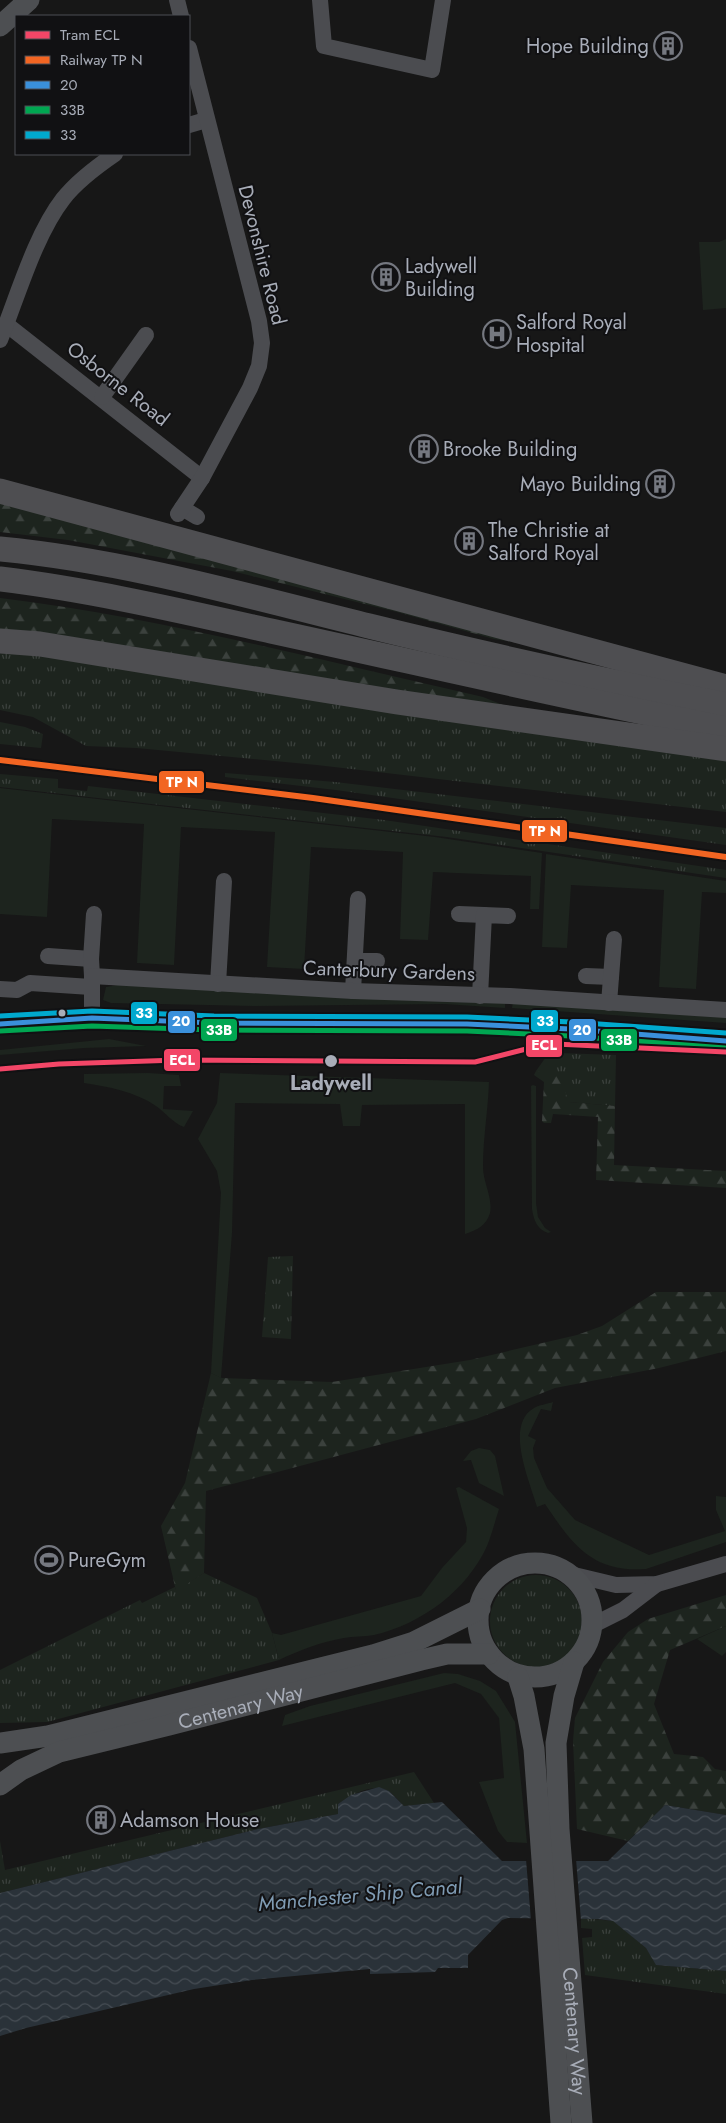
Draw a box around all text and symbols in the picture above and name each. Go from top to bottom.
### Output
legend [15,15,190,155]
text: Tram ECL [60,24,120,46]
building icon: Hope Building [653,31,683,61]
place label: Hope Building [526,32,649,61]
text: Railway TP N [60,49,143,71]
text: 20 [60,74,78,96]
text: 33B [60,99,85,121]
text: 33 [60,124,76,146]
street label: Devonshire Road [231,182,293,328]
place label: Ladywell Building [405,252,477,304]
building icon: Ladywell Building [371,262,401,292]
place label: Salford Royal Hospital [516,308,627,360]
hospital icon: Salford Royal Hospital [482,319,512,349]
street label: Osborne Road [61,335,175,433]
building icon: Brooke Building [409,434,439,464]
place label: Brooke Building [443,435,577,464]
building icon: Mayo Building [645,469,675,499]
place label: Mayo Building [520,470,641,499]
place label: The Christie at Salford Royal [488,516,609,568]
building icon: The Christie at Salford Royal [454,526,484,556]
line badge: TP N [158,770,205,794]
text: TP N [166,772,198,792]
line badge: TP N [521,819,568,843]
text: TP N [529,821,561,841]
street label: Canterbury Gardens [302,954,476,988]
line badge: 33 [130,1001,158,1025]
text: 33 [135,1003,153,1023]
unlabelled marker [57,1008,67,1018]
line badge: 33 [530,1009,559,1033]
line badge: 20 [167,1010,196,1034]
text: 20 [172,1011,190,1031]
text: 33 [536,1011,554,1031]
line badge: 33B [200,1018,238,1042]
line badge: 20 [568,1018,597,1042]
text: 33B [206,1020,232,1040]
text: 20 [573,1020,591,1040]
line badge: 33B [600,1028,638,1052]
text: 33B [606,1030,632,1050]
line badge: ECL [525,1034,563,1058]
text: ECL [531,1035,557,1055]
line badge: ECL [163,1048,201,1072]
text: ECL [169,1050,195,1070]
marker: Ladywell [323,1053,339,1069]
place label: Ladywell [290,1069,372,1098]
sports icon: PureGym [34,1545,64,1575]
place label: PureGym [68,1546,146,1575]
street label: Centenary Way [175,1676,306,1737]
building icon: Adamson House [86,1805,116,1835]
place label: Adamson House [120,1806,259,1835]
water label: Manchester Ship Canal [257,1871,464,1919]
street label: Centenary Way [555,1966,594,2096]

